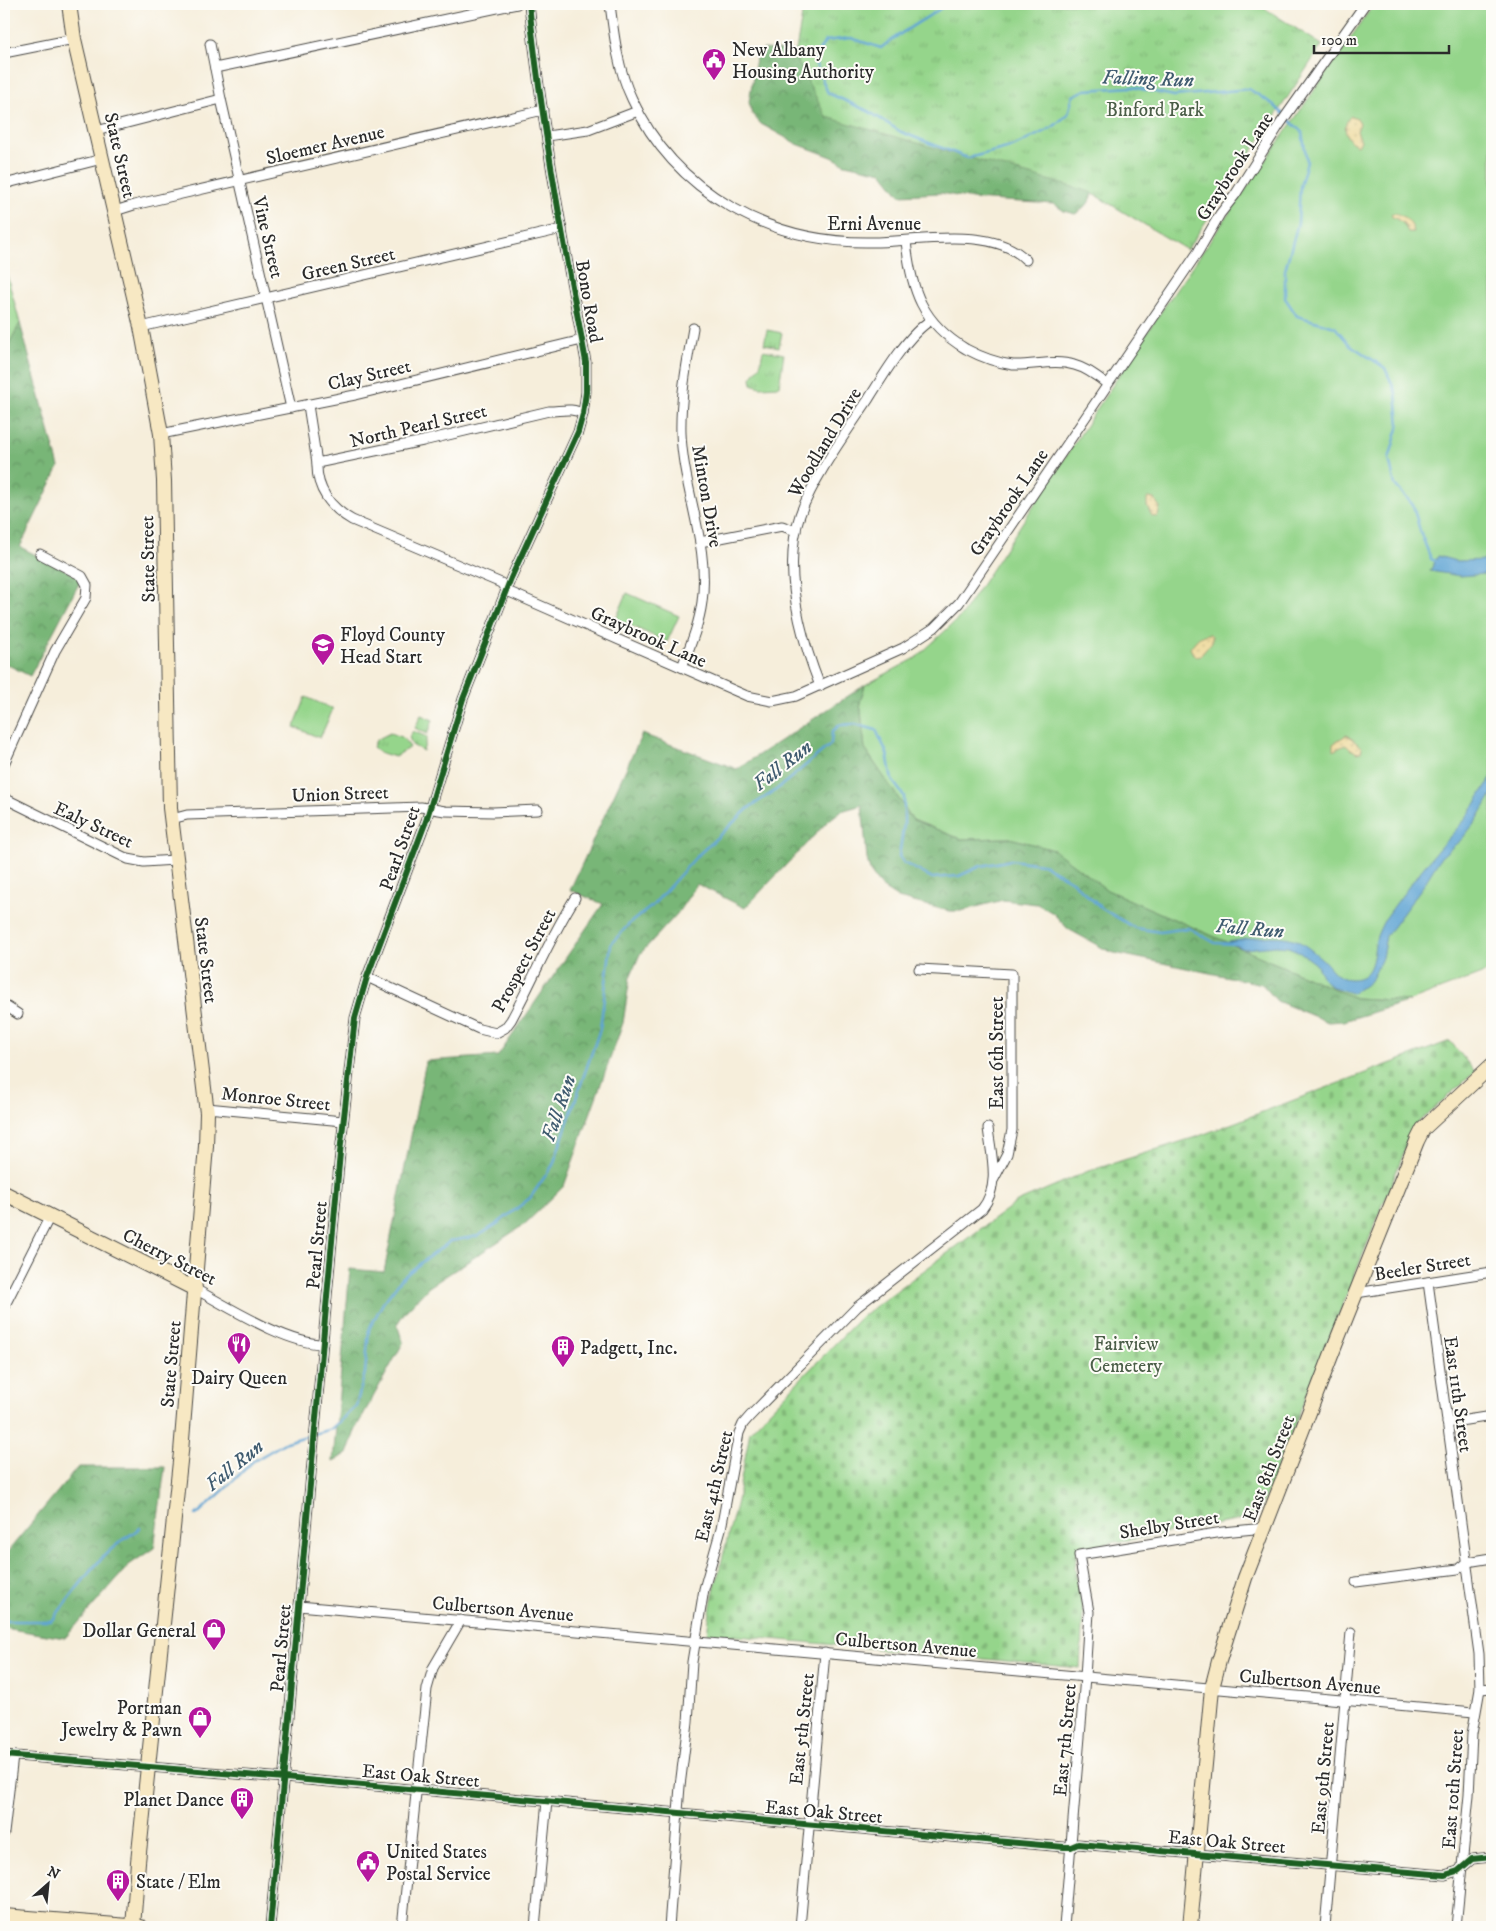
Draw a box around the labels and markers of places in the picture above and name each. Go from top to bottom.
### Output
place label: New Albany Housing Authority [732,39,875,84]
public building icon: New Albany Housing Authority [701,47,727,81]
place label: Floyd County Head Start [340,624,446,669]
school or university icon: Floyd County Head Start [310,632,336,666]
restaurant icon: Dairy Queen [226,1331,252,1365]
building icon: Padgett, Inc. [550,1334,576,1368]
place label: Padgett, Inc. [580,1337,677,1360]
place label: Dairy Queen [191,1367,287,1390]
shop icon: Dollar General [201,1617,227,1651]
place label: Dollar General [82,1620,196,1643]
place label: Portman Jewelry & Pawn [59,1697,182,1742]
shop icon: Portman Jewelry & Pawn [187,1705,213,1739]
building icon: Planet Dance [229,1786,255,1820]
place label: Planet Dance [123,1789,224,1812]
place label: United States Postal Service [386,1841,491,1886]
public building icon: United States Postal Service [355,1849,381,1883]
building icon: State / Elm [105,1868,131,1902]
place label: State / Elm [136,1871,221,1894]

